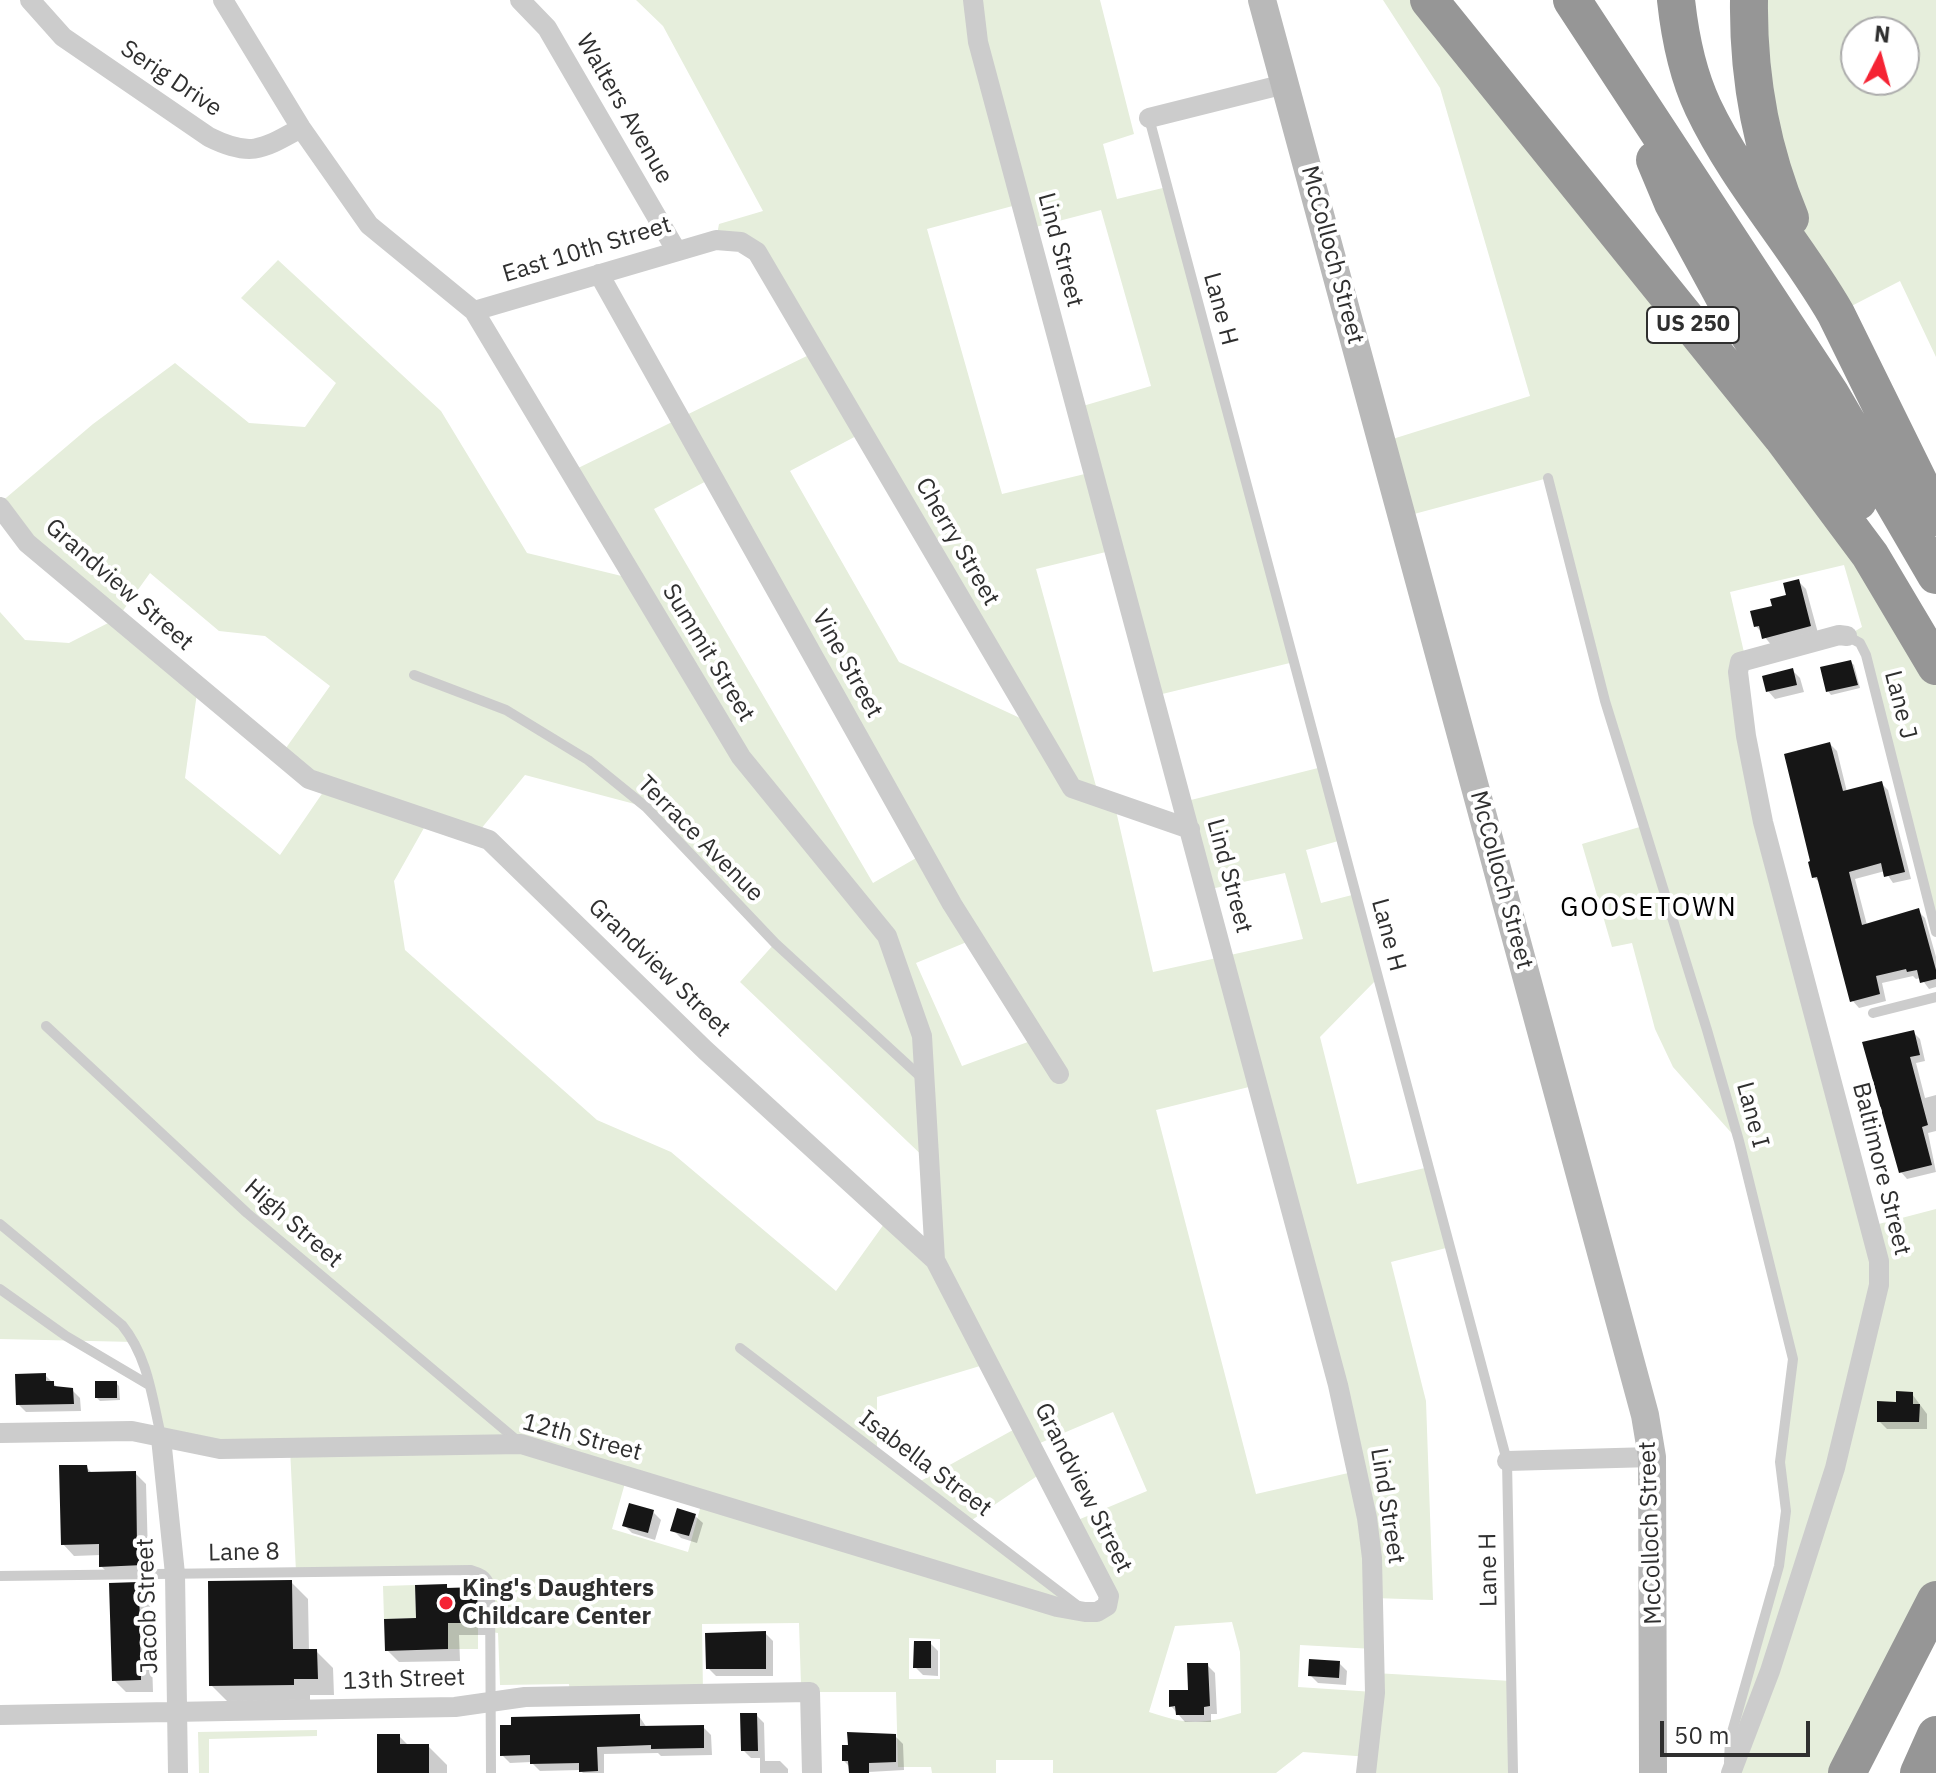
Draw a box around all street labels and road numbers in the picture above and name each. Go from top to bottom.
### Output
street label: Walters Avenue [569,29,679,189]
street label: Serig Drive [115,35,227,123]
street label: McColloch Street [1294,163,1370,347]
street label: Lind Street [1031,190,1089,310]
street label: East 10th Street [499,211,675,289]
street label: Lane H [1196,269,1244,349]
road number: US 250 [1647,307,1739,343]
street label: Cherry Street [909,473,1005,611]
street label: Grandview Street [39,513,199,657]
street label: Summit Street [656,579,760,727]
street label: Vine Street [806,605,888,723]
street label: Lane J [1878,668,1922,742]
street label: Terrace Avenue [631,770,769,908]
street label: McColloch Street [1463,788,1539,972]
street label: Lind Street [1200,816,1258,936]
street label: Grandview Street [582,893,736,1043]
street label: Lane H [1364,895,1412,975]
street label: Lane I [1729,1079,1775,1151]
street label: Baltimore Street [1846,1080,1916,1258]
street label: High Street [238,1174,348,1274]
street label: Grandview Street [1028,1398,1138,1578]
street label: Isabella Street [853,1405,997,1523]
street label: 12th Street [519,1408,645,1468]
street label: McColloch Street [1633,1441,1669,1625]
street label: Lind Street [1364,1446,1410,1566]
street label: Lane H [1474,1533,1504,1607]
street label: Jacob Street [131,1538,165,1674]
street label: Lane 8 [208,1538,280,1568]
street label: 13th Street [342,1663,466,1697]

